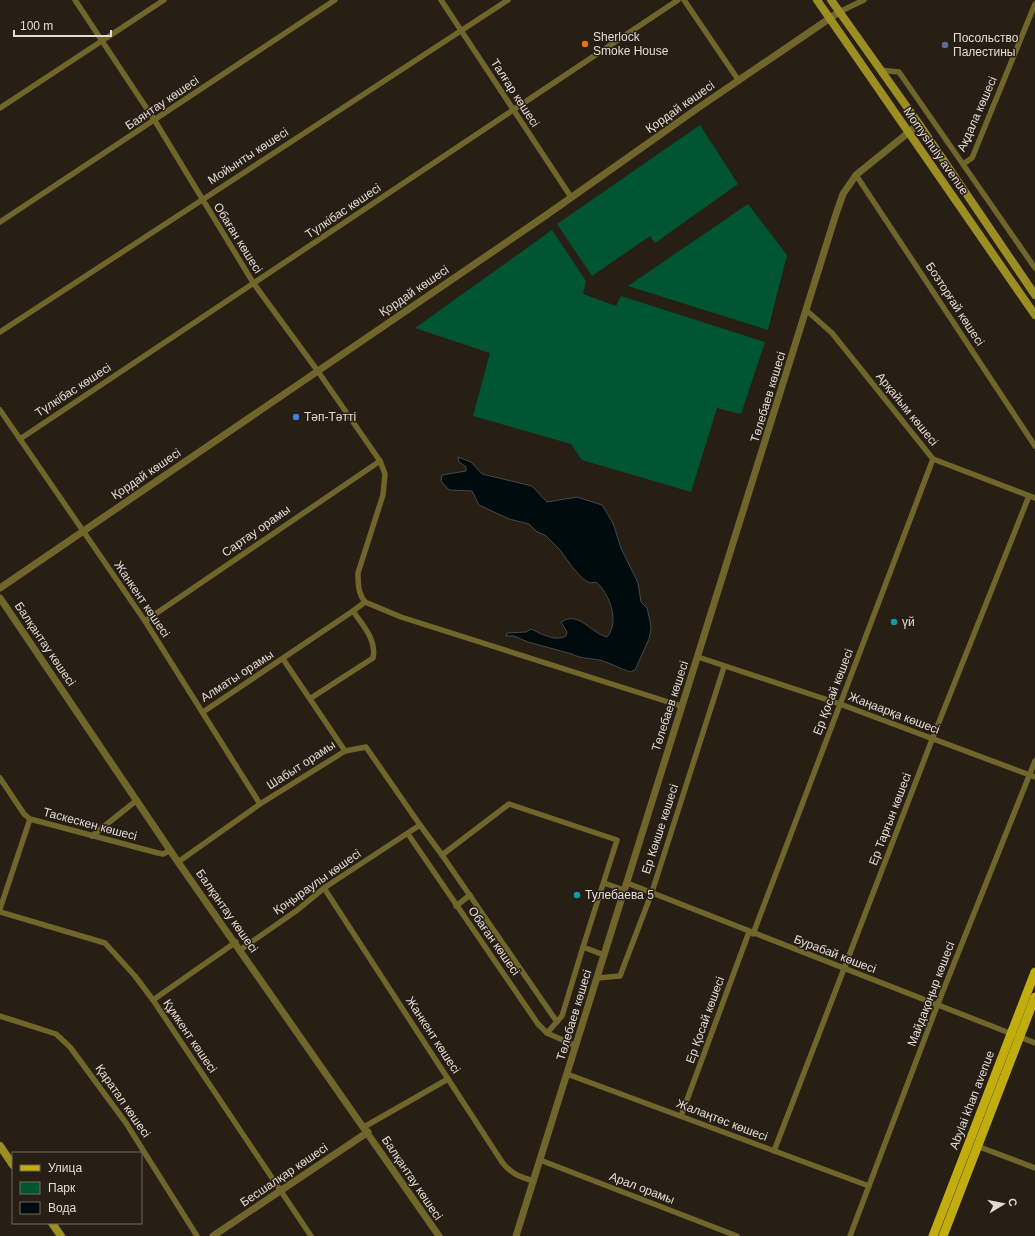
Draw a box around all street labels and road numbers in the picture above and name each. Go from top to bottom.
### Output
street label: Талғар көшесі [488,56,542,130]
street label: Баянтау көшесі [123,73,201,133]
street label: Ақдала көшесі [954,74,1000,154]
street label: Қордай көшесі [643,78,717,136]
street label: Momyshuly avenue [901,105,972,198]
street label: Мойынты көшесі [205,125,291,187]
street label: Түлкібас көшесі [303,181,383,241]
street label: Обаған көшесі [211,200,265,276]
street label: Бозторғай көшесі [923,260,987,348]
street label: Қордай көшесі [377,263,451,319]
street label: Төлебаев көшесі [748,350,788,444]
street label: Түлкібас көшесі [32,360,114,420]
street label: Арқайым көшесі [873,369,941,449]
street label: Қордай көшесі [109,446,183,502]
street label: Сартау орамы [219,502,293,560]
street label: Жанкент көшесі [111,558,173,640]
street label: Балқантау көшесі [12,599,78,689]
street label: Алматы орамы [198,647,276,705]
street label: Ер Қосай көшесі [810,647,856,737]
street label: Төлебаев көшесі [649,659,691,753]
street label: Жаңаарқа көшесі [846,689,942,737]
street label: Шабыт орамы [264,738,338,792]
street label: Ер Тарғын көшесі [866,771,914,867]
street label: Ер Көкше көшесі [639,782,681,876]
street label: Таскескен көшесі [42,805,138,843]
street label: Қоңыраулы көшесі [271,847,363,917]
street label: Балқантау көшесі [193,867,261,955]
street label: Обаған көшесі [465,904,523,978]
street label: Бурабай көшесі [792,932,878,976]
street label: Майдақоңыр көшесі [905,940,957,1048]
street label: Төлебаев көшесі [554,968,594,1062]
street label: Ер Қосай көшесі [683,975,727,1065]
street label: Жанкент көшесі [403,994,463,1076]
street label: Құмкент көшесі [160,997,220,1075]
street label: Abylai khan avenue [947,1048,997,1151]
street label: Қаратал көшесі [93,1062,153,1140]
street label: Жалаңтөс көшесі [674,1096,770,1144]
street label: Балқантау көшесі [379,1133,445,1223]
street label: Бесшалқар көшесі [238,1140,330,1210]
street label: Арал орамы [607,1169,677,1207]

